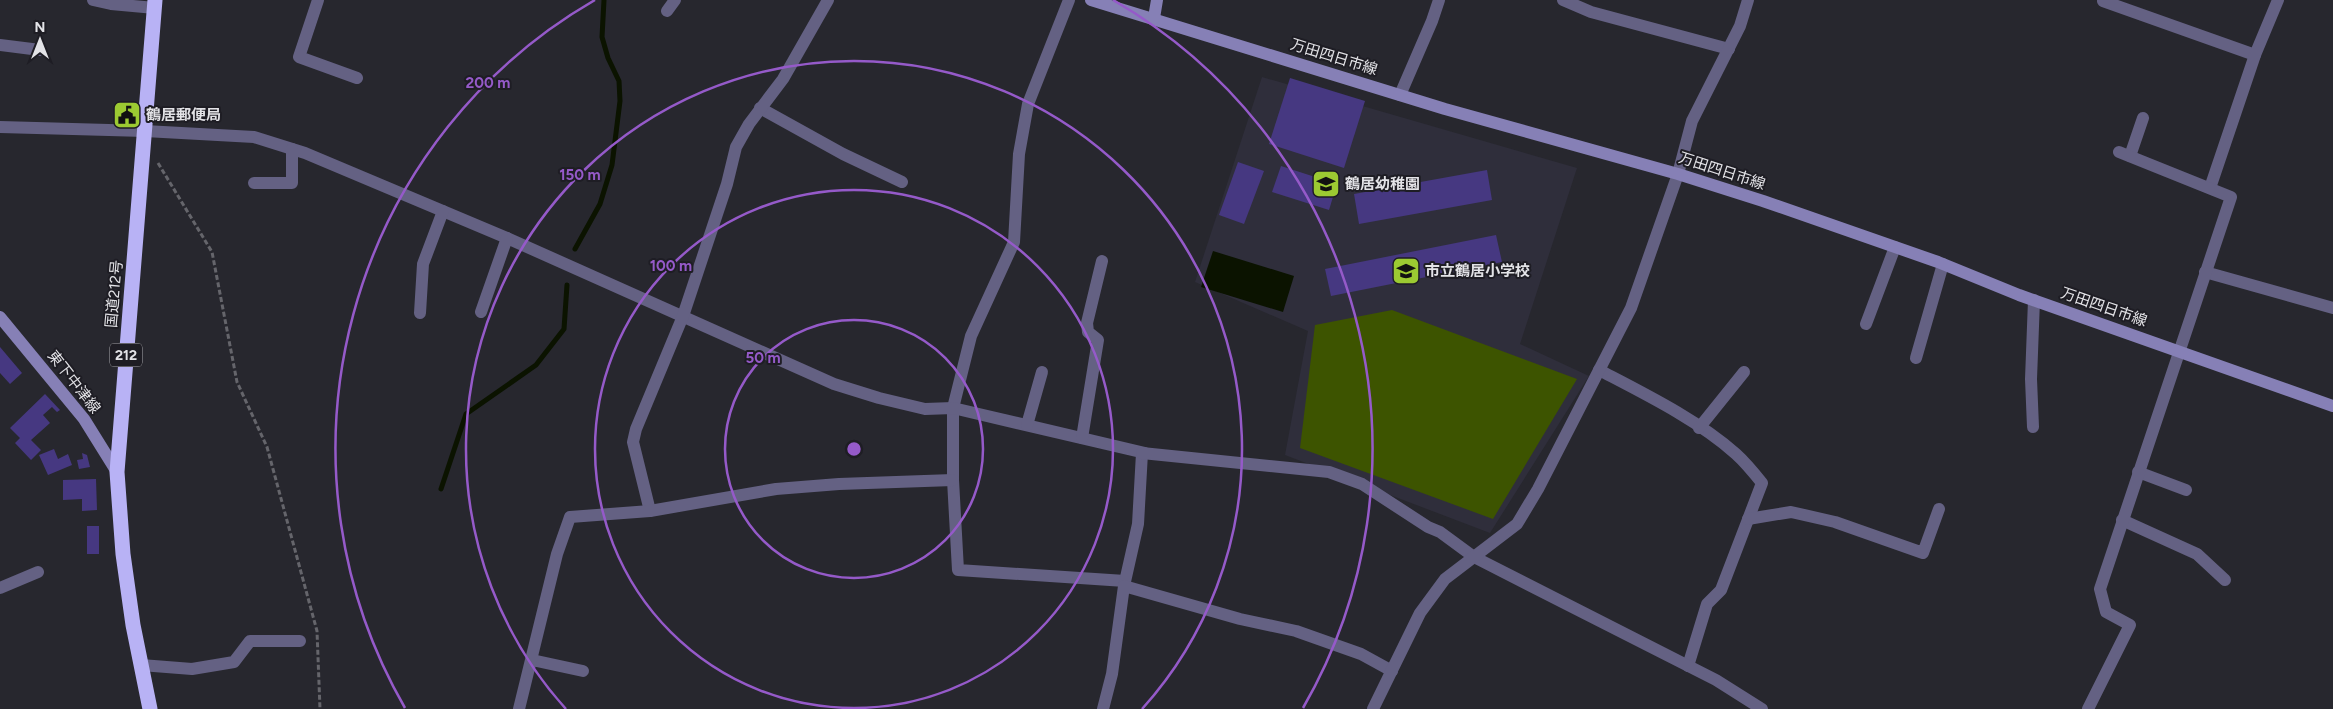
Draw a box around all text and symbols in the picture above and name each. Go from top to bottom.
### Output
north arrow [15,15,65,65]
text: N [35,19,45,36]
street label: 万田四日市線 [1288,35,1380,79]
text: 200 m [466,74,510,92]
public building icon: 鶴居郵便局 [112,100,142,130]
place label: 鶴居郵便局 [146,106,221,124]
street label: 万田四日市線 [1676,149,1768,193]
text: 150 m [559,166,601,184]
school or university icon: 鶴居幼稚園 [1311,169,1341,199]
place label: 鶴居幼稚園 [1345,175,1420,193]
school or university icon: 市立鶴居小学校 [1391,256,1421,286]
text: 100 m [650,257,692,275]
street label: 国道212号 [102,259,126,329]
place label: 市立鶴居小学校 [1425,262,1530,280]
street label: 万田四日市線 [2059,284,2149,330]
road number: 212 [110,344,142,366]
street label: 東下中津線 [44,347,104,417]
text: 50 m [745,349,781,367]
centre of rings [845,440,863,458]

